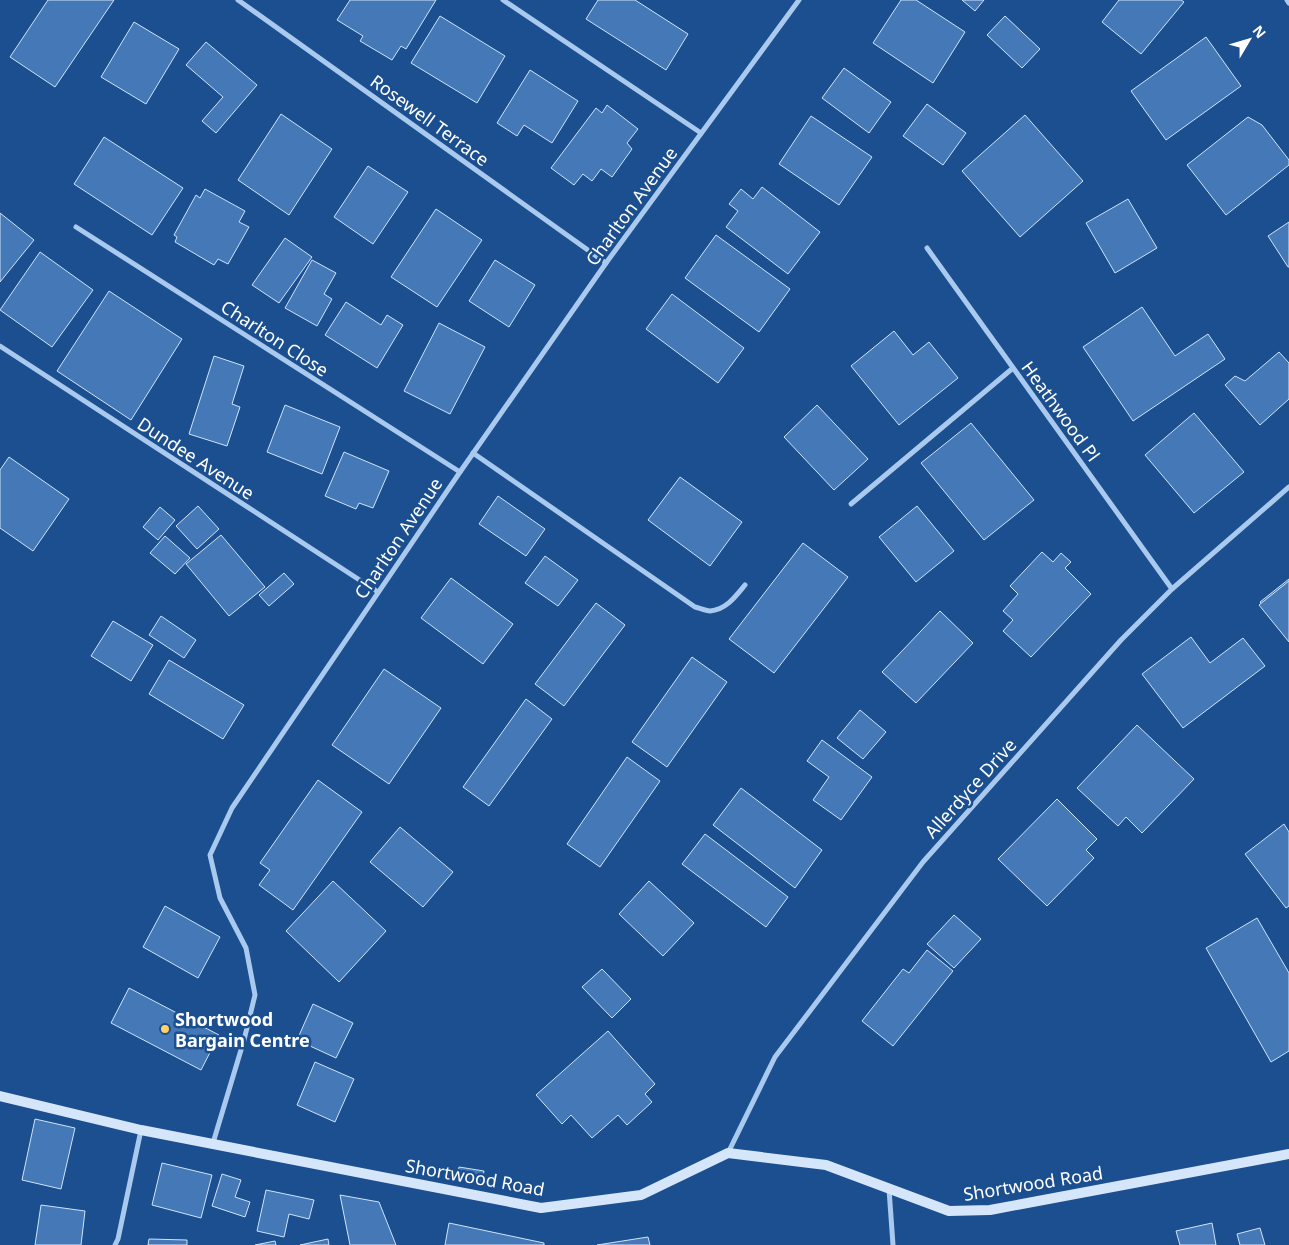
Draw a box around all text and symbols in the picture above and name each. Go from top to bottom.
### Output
north arrow [1224,15,1274,65]
text: N [1249,21,1271,42]
street label: Rosewell Terrace [366,69,494,171]
street label: Charlton Avenue [580,142,682,270]
street label: Charlton Close [217,294,333,382]
street label: Heathwood Pl [1016,356,1106,466]
street label: Dundee Avenue [133,411,259,505]
street label: Charlton Avenue [349,473,447,603]
street label: Allerdyce Drive [919,733,1021,843]
place label: Shortwood Bargain Centre [175,1007,310,1052]
marker: Shortwood Bargain Centre [159,1023,171,1035]
street label: Shortwood Road [404,1153,546,1201]
street label: Shortwood Road [962,1160,1104,1206]

